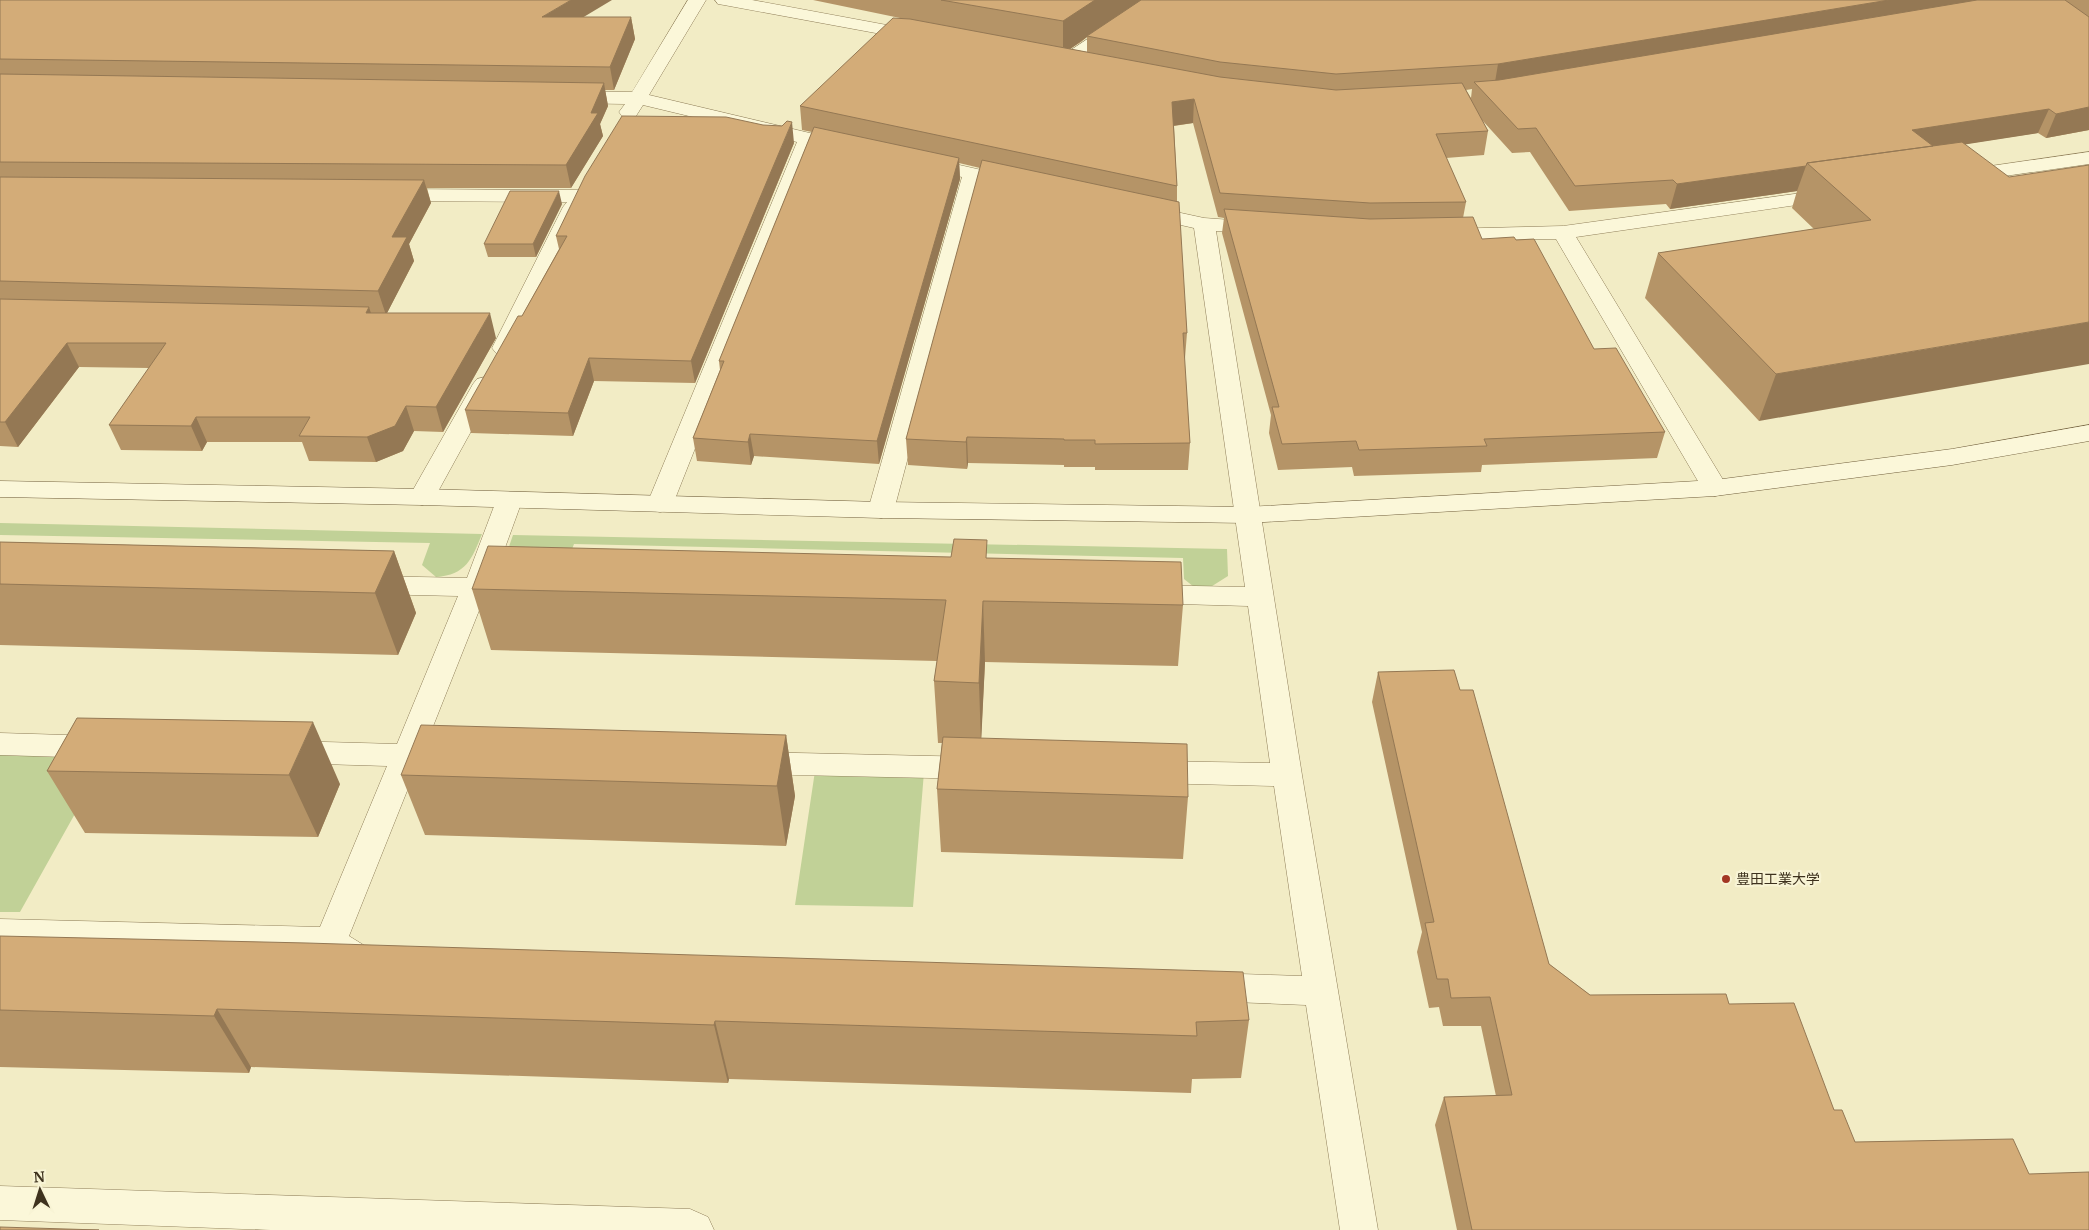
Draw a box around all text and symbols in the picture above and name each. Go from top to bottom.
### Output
place label: 豊田工業大学 [1736,870,1820,888]
marker: 豊田工業大学 [1720,873,1732,885]
north arrow [15,1165,65,1215]
text: N [33,1168,45,1186]

